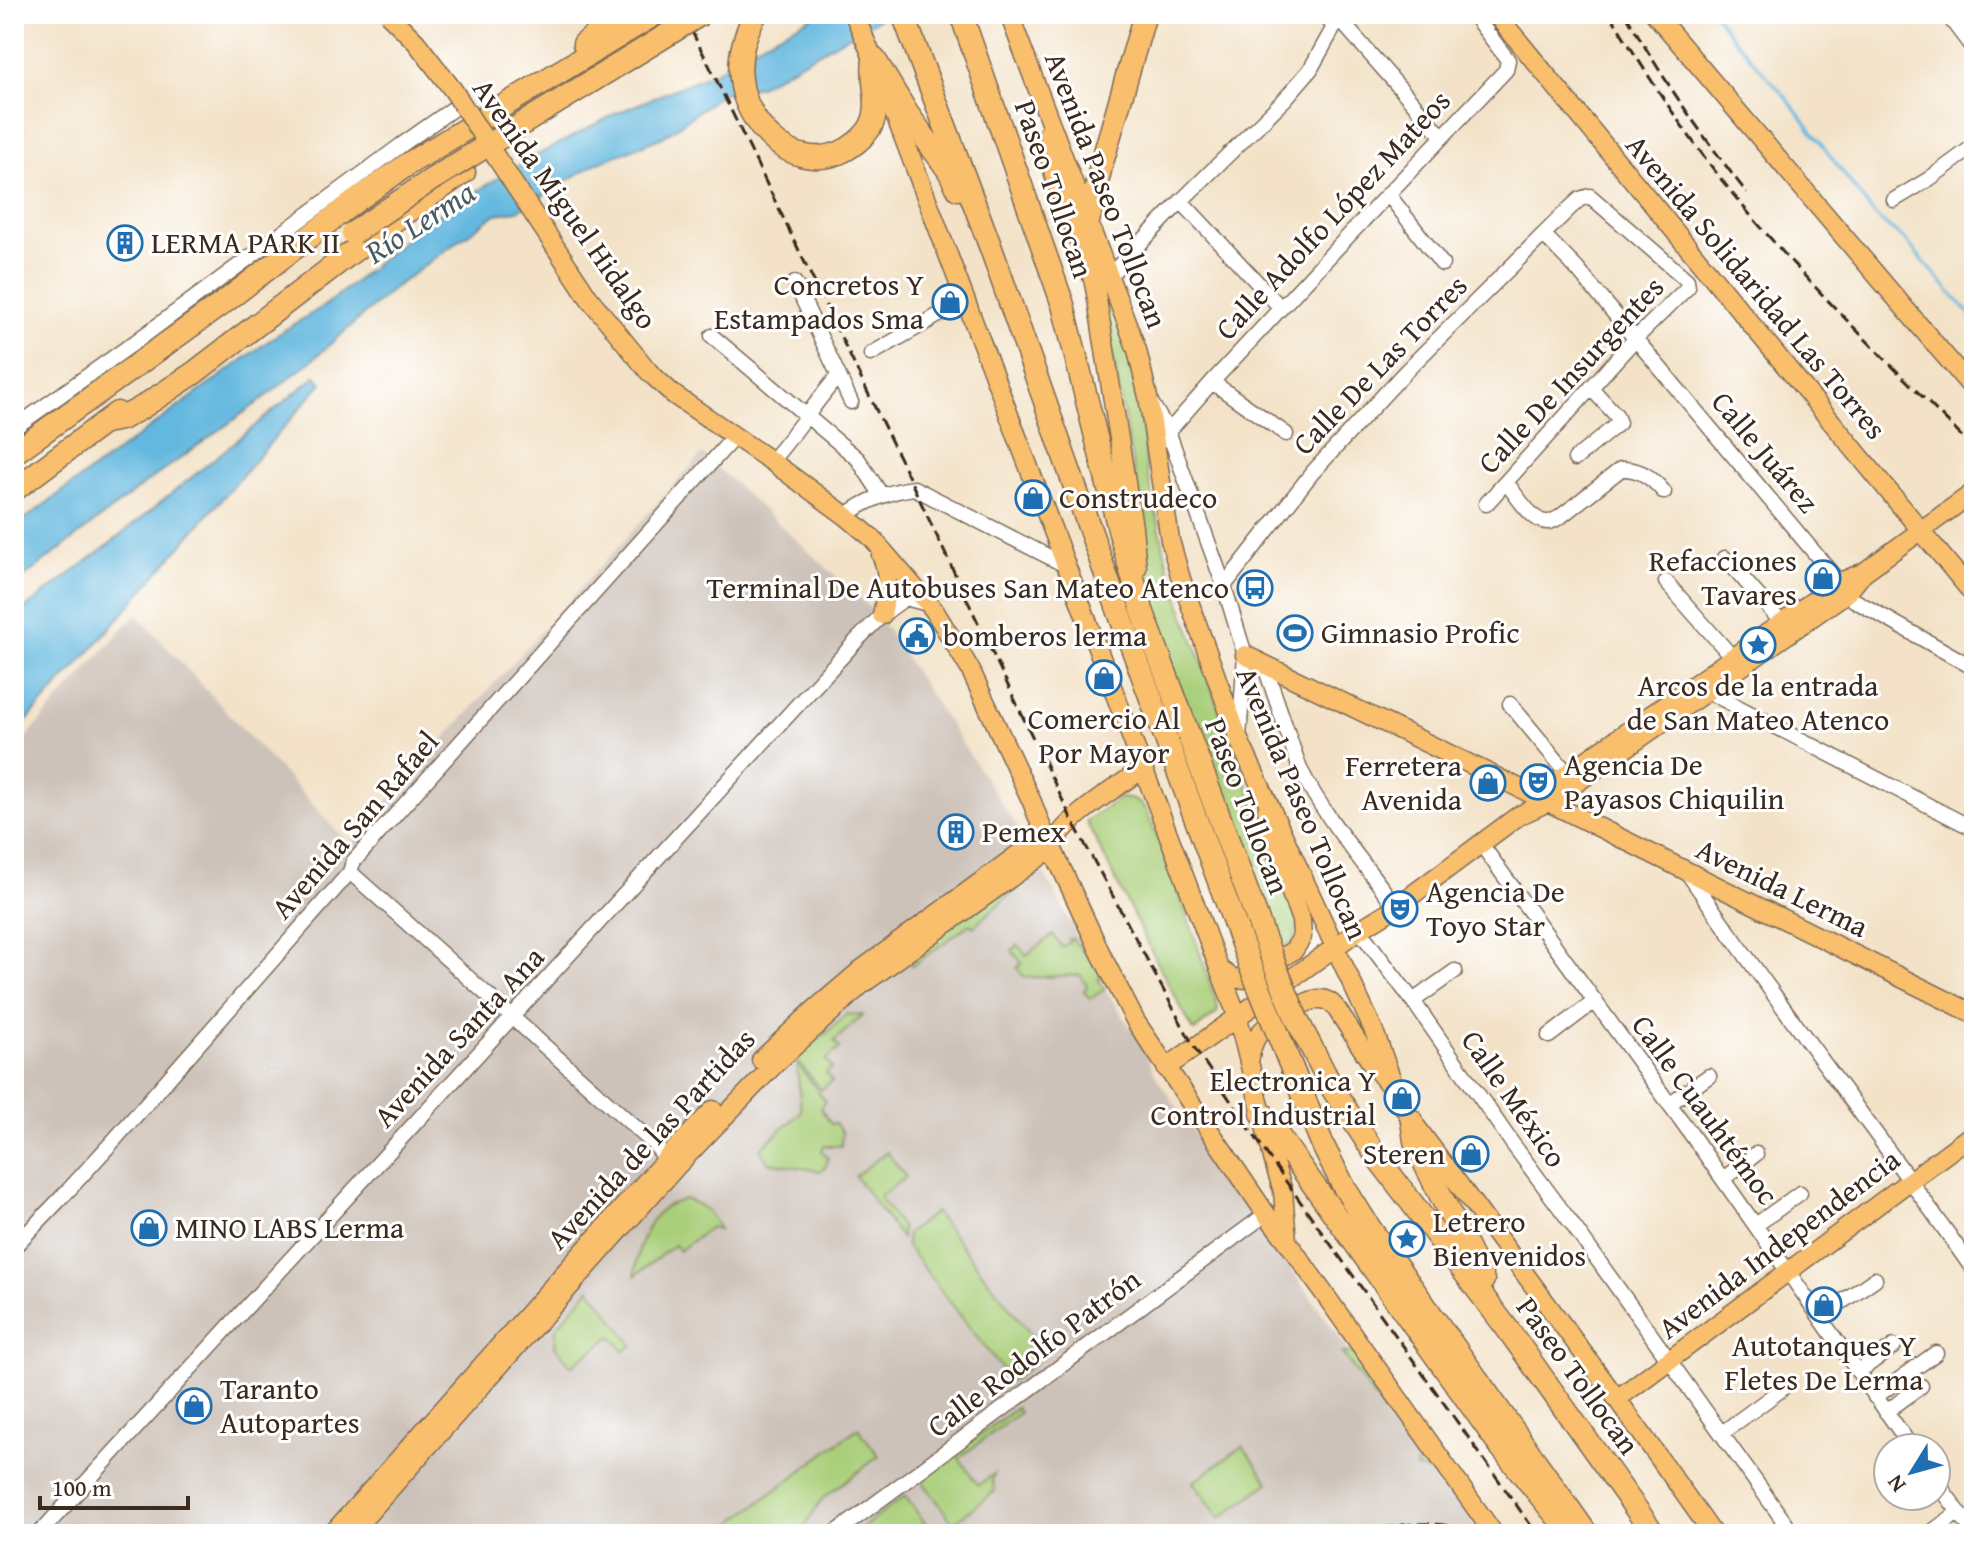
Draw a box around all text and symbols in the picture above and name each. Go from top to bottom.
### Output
street label: Avenida Paseo Tollocan [1034,45,1180,334]
street label: Avenida Miguel Hidalgo [462,69,669,338]
street label: Calle Adolfo López Mateos [1204,79,1460,349]
street label: Paseo Tollocan [1004,94,1106,284]
street label: Avenida Solidaridad Las Torres [1616,124,1898,448]
water label: Río Lerma [354,168,484,275]
place label: LERMA PARK II [151,220,340,264]
building icon: LERMA PARK II [106,224,144,262]
place label: Concretos Y Estampados Sma [714,262,924,340]
street label: Calle De Las Torres [1282,264,1477,464]
street label: Calle De Insurgentes [1467,266,1674,483]
shop icon: Concretos Y Estampados Sma [931,283,969,321]
street label: Calle Juárez [1702,381,1830,522]
place label: Construdeco [1059,475,1217,519]
shop icon: Construdeco [1014,479,1052,517]
place label: Refacciones Tavares [1649,538,1797,616]
shop icon: Refacciones Tavares [1804,559,1842,597]
place label: Terminal De Autobuses San Mateo Atenco [706,565,1229,609]
bus stop icon: Terminal De Autobuses San Mateo Atenco [1236,569,1274,607]
place label: Gimnasio Profic [1321,610,1520,654]
place label: bomberos lerma [943,613,1147,657]
sports icon: Gimnasio Profic [1276,614,1314,652]
public building icon: bomberos lerma [898,617,936,655]
place icon: Arcos de la entrada de San Mateo Atenco [1739,626,1777,664]
shop icon: Comercio Al Por Mayor [1085,659,1123,697]
street label: Avenida Paseo Tollocan [1228,661,1376,945]
place label: Arcos de la entrada de San Mateo Atenco [1627,663,1889,741]
place label: Comercio Al Por Mayor [1028,696,1180,774]
street label: Paseo Tollocan [1197,713,1297,899]
street label: Avenida San Rafael [260,720,449,928]
place label: Agencia De Payasos Chiquilin [1564,742,1785,820]
place label: Ferretera Avenida [1345,743,1462,821]
theatre icon: Agencia De Payasos Chiquilin [1519,763,1557,801]
shop icon: Ferretera Avenida [1469,764,1507,802]
place label: Pemex [982,809,1066,853]
building icon: Pemex [937,813,975,851]
street label: Avenida Lerma [1689,826,1876,948]
place label: Agencia De Toyo Star [1426,869,1565,947]
theatre icon: Agencia De Toyo Star [1381,890,1419,928]
street label: Avenida Santa Ana [363,936,554,1137]
street label: Calle Cuauhtémoc [1622,1005,1790,1214]
street label: Avenida de las Partidas [536,1018,765,1259]
street label: Calle México [1451,1021,1578,1176]
place label: Electronica Y Control Industrial [1151,1058,1376,1136]
shop icon: Electronica Y Control Industrial [1383,1079,1421,1117]
place label: Steren [1363,1131,1445,1175]
shop icon: Steren [1452,1135,1490,1173]
street label: Avenida Independencia [1648,1137,1909,1349]
place label: Letrero Bienvenidos [1433,1199,1586,1277]
place label: MINO LABS Lerma [175,1205,404,1249]
shop icon: MINO LABS Lerma [130,1209,168,1247]
place icon: Letrero Bienvenidos [1388,1220,1426,1258]
street label: Calle Rodolfo Patrón [917,1257,1149,1447]
shop icon: Autotanques Y Fletes De Lerma [1805,1286,1843,1324]
street label: Paseo Tollocan [1506,1287,1651,1464]
place label: Autotanques Y Fletes De Lerma [1725,1323,1923,1401]
place label: Taranto Autopartes [220,1366,360,1444]
shop icon: Taranto Autopartes [175,1387,213,1425]
north arrow [1872,1432,1952,1512]
scale bar [40,1460,188,1510]
text: N [1879,1468,1913,1500]
text: 100 m [52,1470,112,1505]

